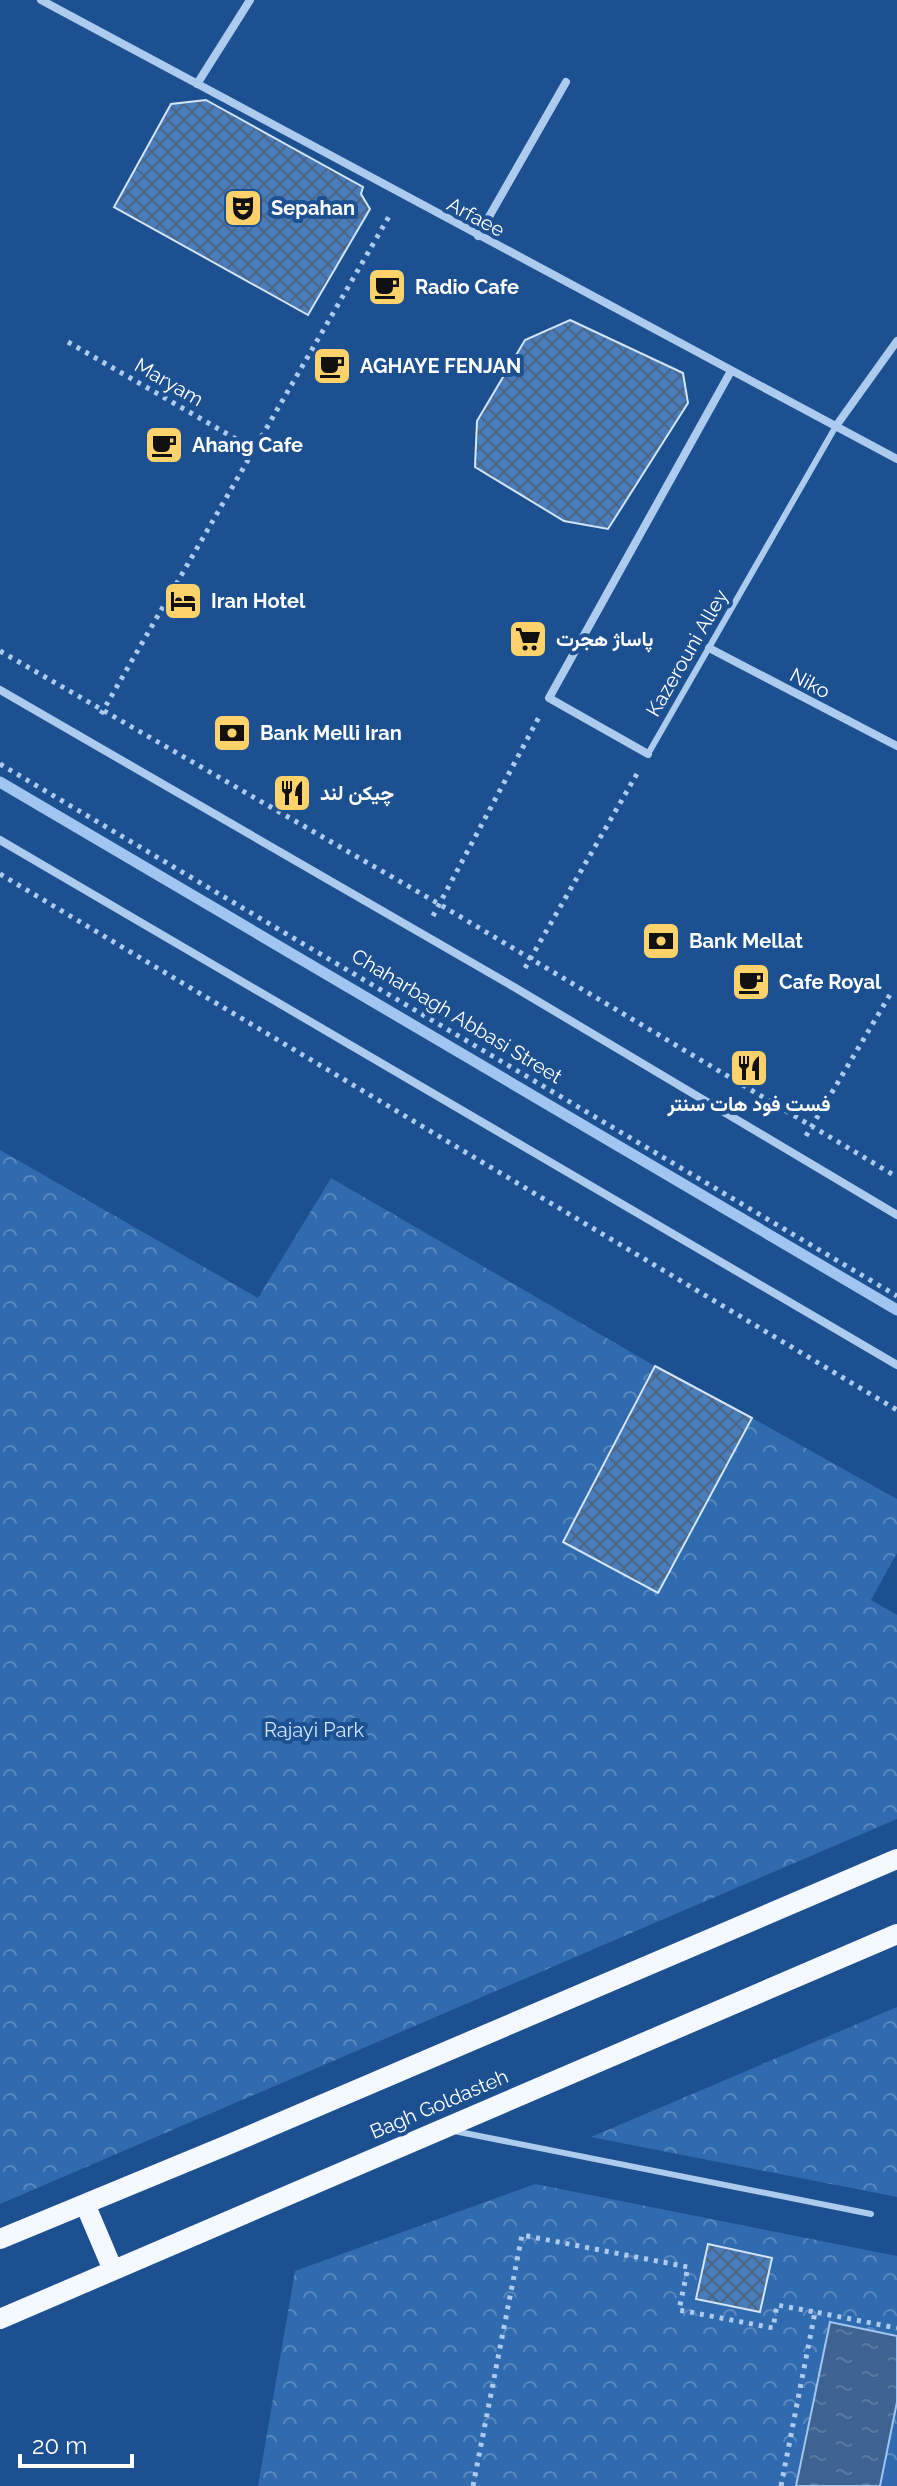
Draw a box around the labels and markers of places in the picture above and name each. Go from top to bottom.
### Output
theatre icon: Sepahan [222,187,264,229]
place label: Sepahan [271,196,355,220]
cafe icon: Radio Cafe [366,266,408,308]
place label: Radio Cafe [415,275,519,299]
cafe icon: AGHAYE FENJAN [311,345,353,387]
place label: AGHAYE FENJAN [360,354,521,378]
cafe icon: Ahang Cafe [143,424,185,466]
place label: Ahang Cafe [192,433,303,457]
hotel icon: Iran Hotel [162,580,204,622]
place label: Iran Hotel [211,589,306,613]
supermarket icon: پاساژ هجرت [507,618,549,660]
place label: پاساژ هجرت [556,627,653,653]
bank icon: Bank Melli Iran [211,712,253,754]
place label: Bank Melli Iran [260,721,402,745]
restaurant icon: چیکن لند [271,772,313,814]
place label: چیکن لند [320,781,394,807]
bank icon: Bank Mellat [640,920,682,962]
place label: Bank Mellat [689,929,803,953]
cafe icon: Cafe Royal [730,961,772,1003]
place label: Cafe Royal [779,970,882,994]
restaurant icon: فست فود هات سنتر [728,1047,770,1089]
place label: فست فود هات سنتر [666,1092,831,1117]

